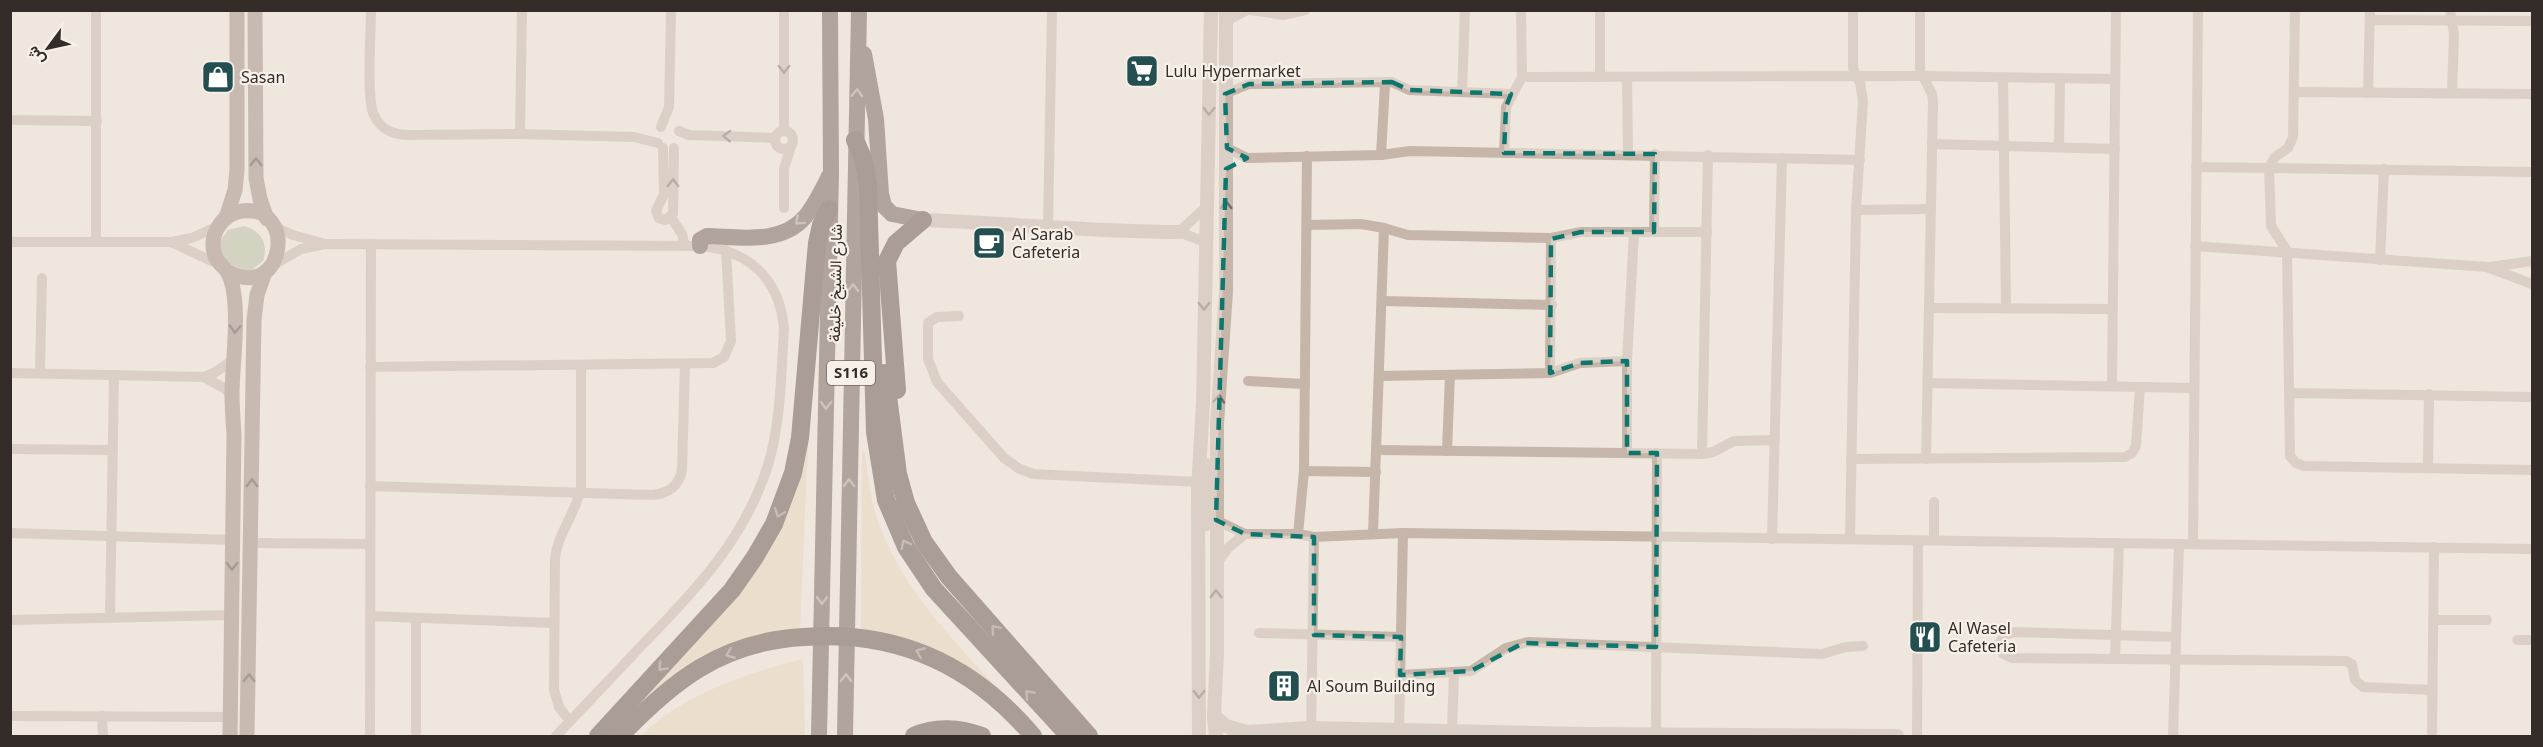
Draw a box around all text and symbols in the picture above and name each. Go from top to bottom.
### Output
north arrow [18,18,78,78]
text: ش [21,42,50,70]
supermarket icon: Lulu Hypermarket [1124,53,1160,89]
shop icon: Sasan [200,59,236,95]
place label: Lulu Hypermarket [1165,60,1301,82]
one-way arrow [778,64,790,73]
place label: Sasan [241,66,285,88]
one-way arrow [851,89,863,98]
one-way arrow [1203,106,1215,115]
one-way arrow [722,130,731,142]
one-way arrow [250,158,262,167]
one-way arrow [667,178,679,187]
one-way arrow [1220,200,1232,209]
one-way arrow [796,214,806,225]
place label: Al Sarab Cafeteria [1012,223,1080,263]
street label: شارع الشيخ خليفة [823,224,848,342]
cafe icon: Al Sarab Cafeteria [971,225,1007,261]
one-way arrow [847,284,859,293]
one-way arrow [1198,301,1210,310]
one-way arrow [228,324,241,333]
road number: S116 [827,361,875,385]
one-way arrow [1213,395,1226,404]
one-way arrow [819,400,832,409]
one-way arrow [246,479,258,488]
one-way arrow [843,479,855,488]
one-way arrow [774,506,786,517]
one-way arrow [901,540,913,551]
one-way arrow [226,561,238,570]
one-way arrow [1210,590,1222,599]
one-way arrow [816,595,828,604]
place label: Al Wasel Cafeteria [1948,617,2016,657]
restaurant icon: Al Wasel Cafeteria [1907,619,1943,655]
one-way arrow [991,625,1002,636]
one-way arrow [725,647,736,659]
one-way arrow [915,647,926,659]
one-way arrow [658,661,669,671]
building icon: Al Soum Building [1266,668,1302,704]
one-way arrow [242,674,255,683]
one-way arrow [840,674,852,683]
place label: Al Soum Building [1307,675,1435,697]
one-way arrow [1026,690,1037,701]
one-way arrow [1193,690,1205,699]

